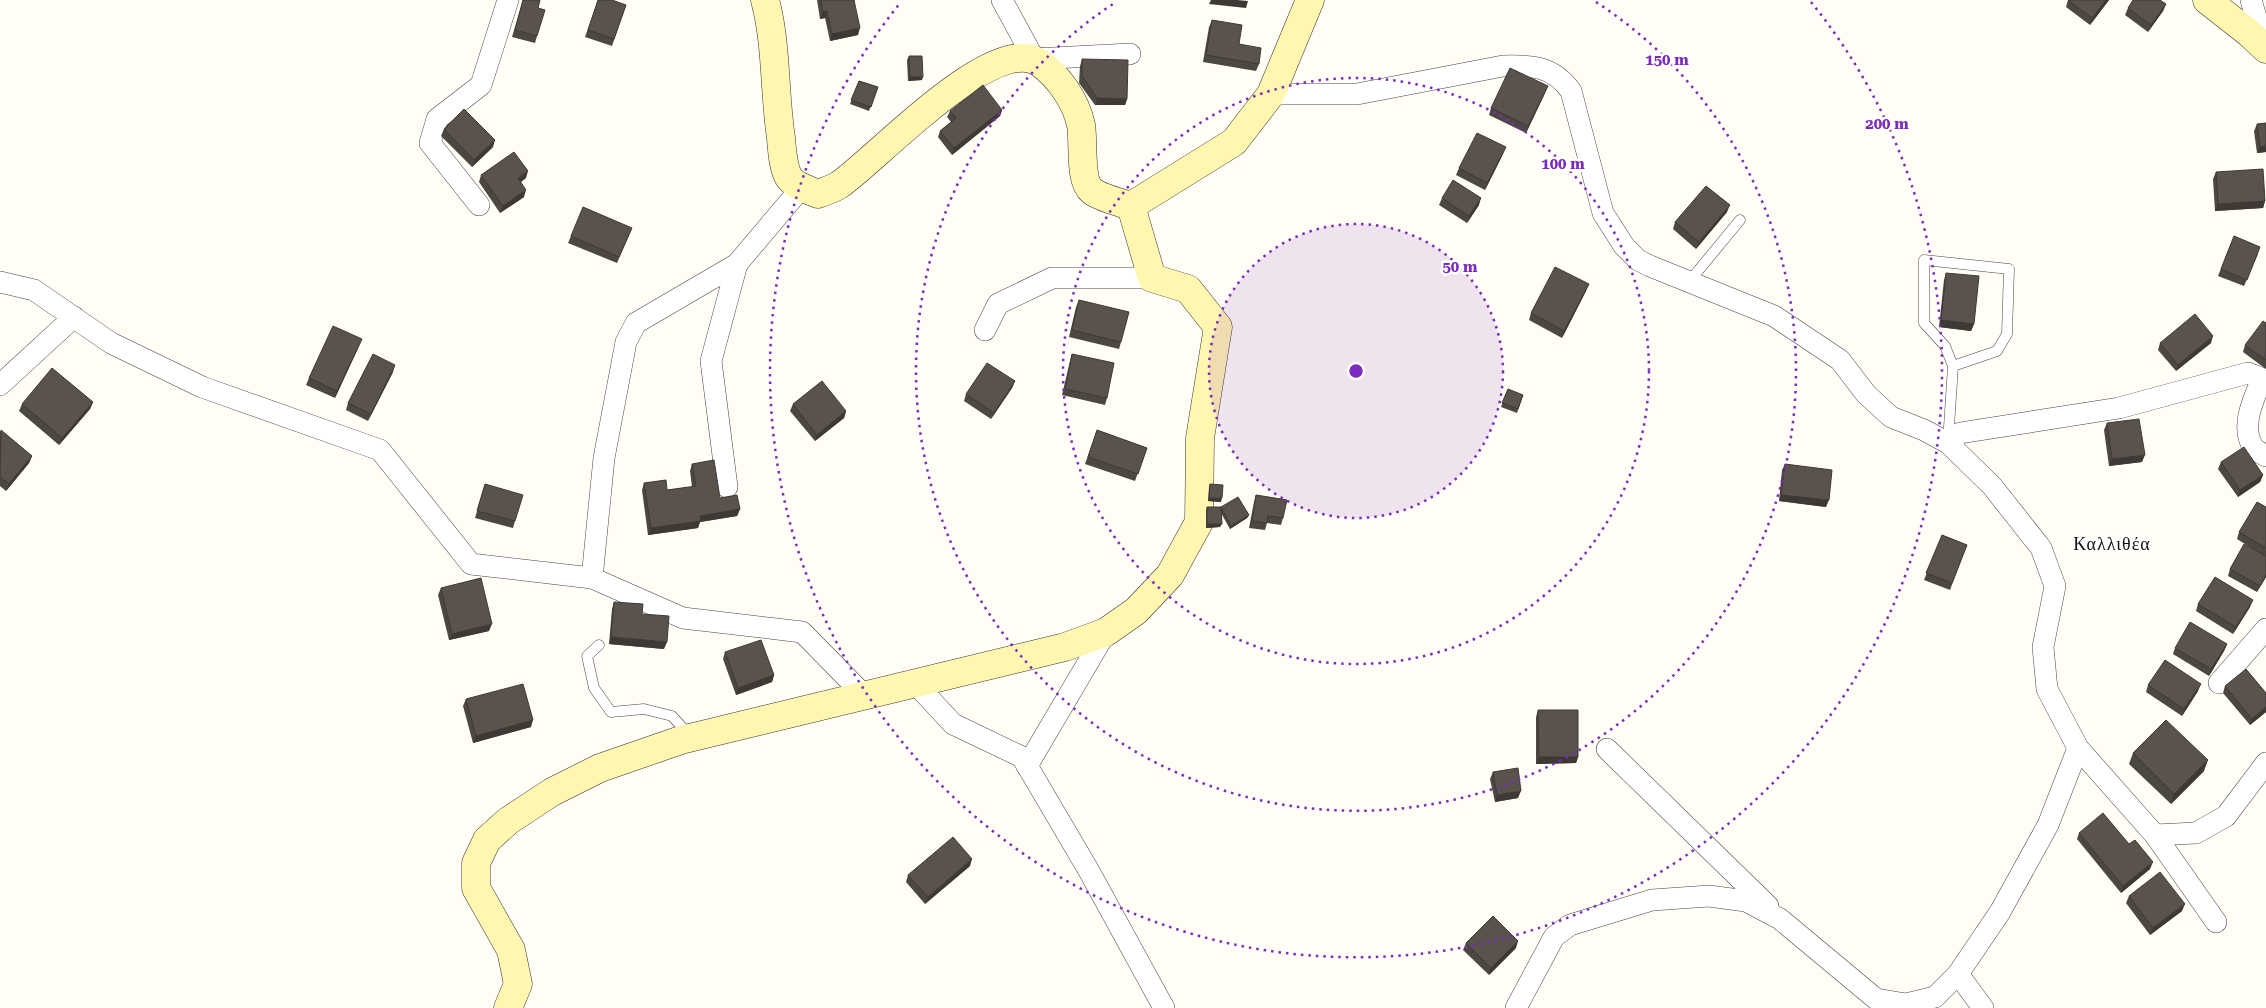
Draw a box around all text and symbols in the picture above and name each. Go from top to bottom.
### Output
text: 150 m [1645,51,1689,69]
text: 200 m [1865,115,1909,133]
text: 100 m [1541,155,1585,173]
text: 50 m [1442,258,1478,276]
centre of rings [1347,362,1365,380]
district label: Καλλιθέα [2073,533,2151,554]

